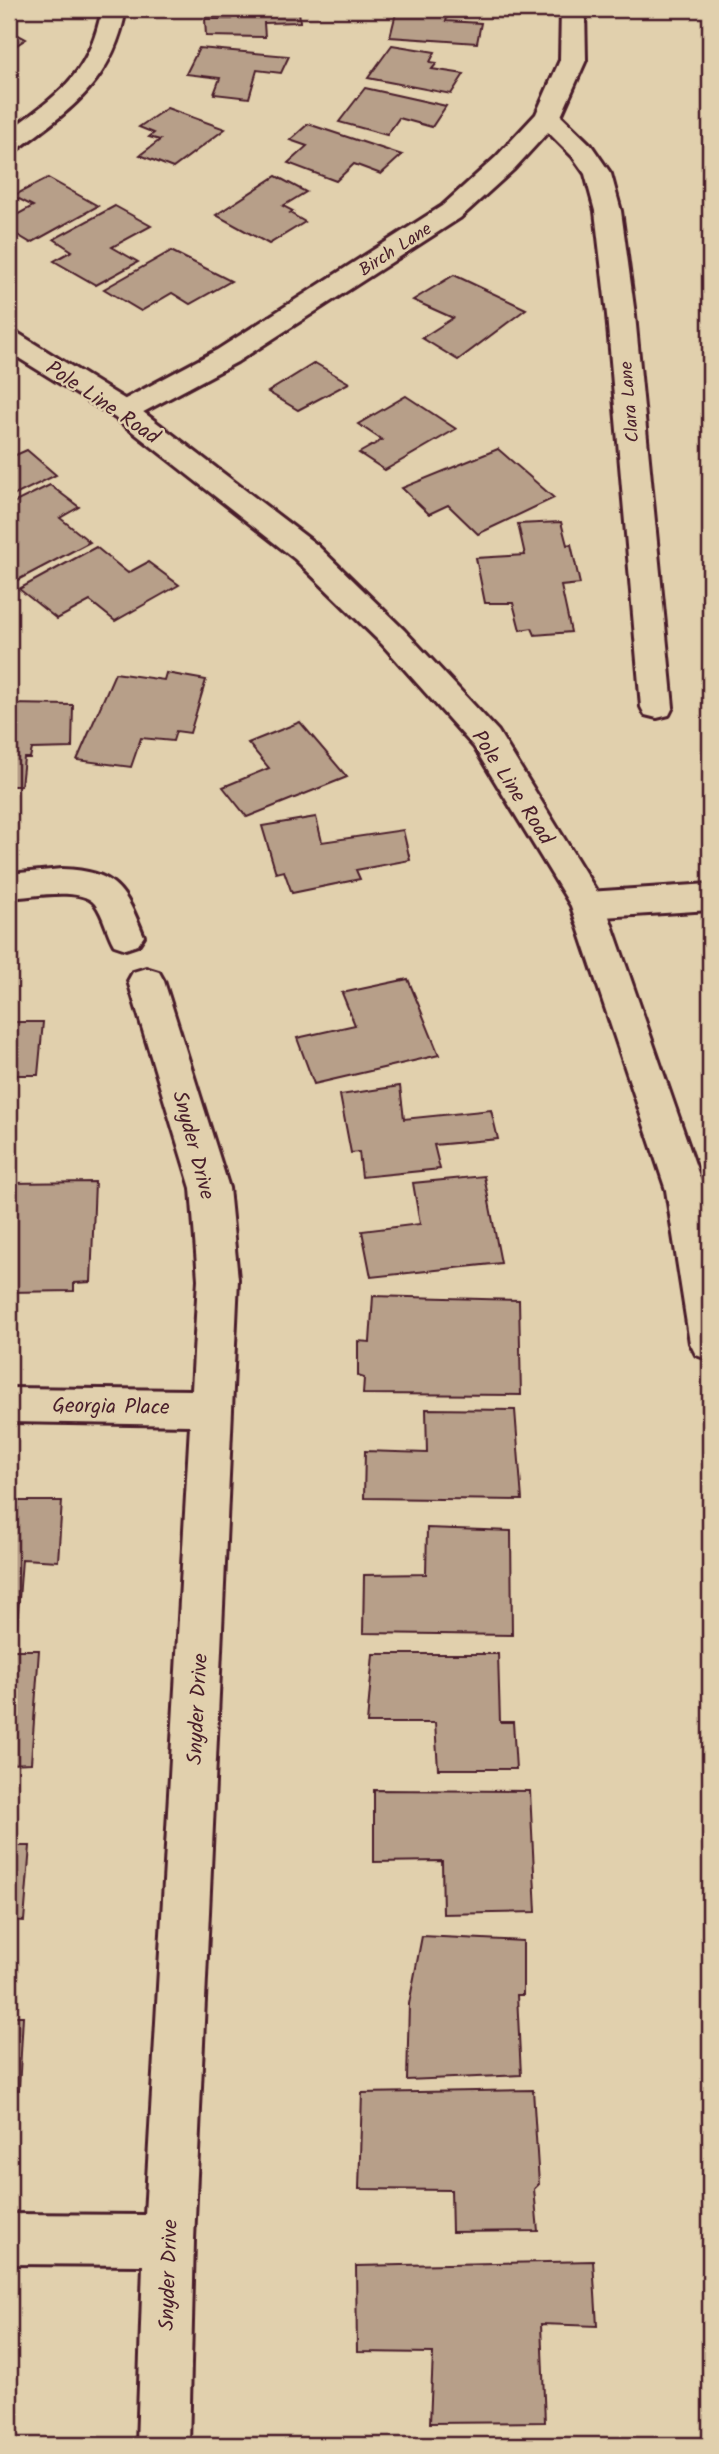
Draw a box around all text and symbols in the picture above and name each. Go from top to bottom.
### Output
street label: Birch Lane [353,216,438,285]
street label: Pole Line Road [38,353,166,454]
street label: Clara Lane [613,360,648,444]
street label: Pole Line Road [462,724,562,852]
street label: Snyder Drive [162,1087,223,1204]
street label: Georgia Place [52,1390,170,1425]
street label: Snyder Drive [179,1652,218,1766]
street label: Snyder Drive [151,2218,188,2331]

